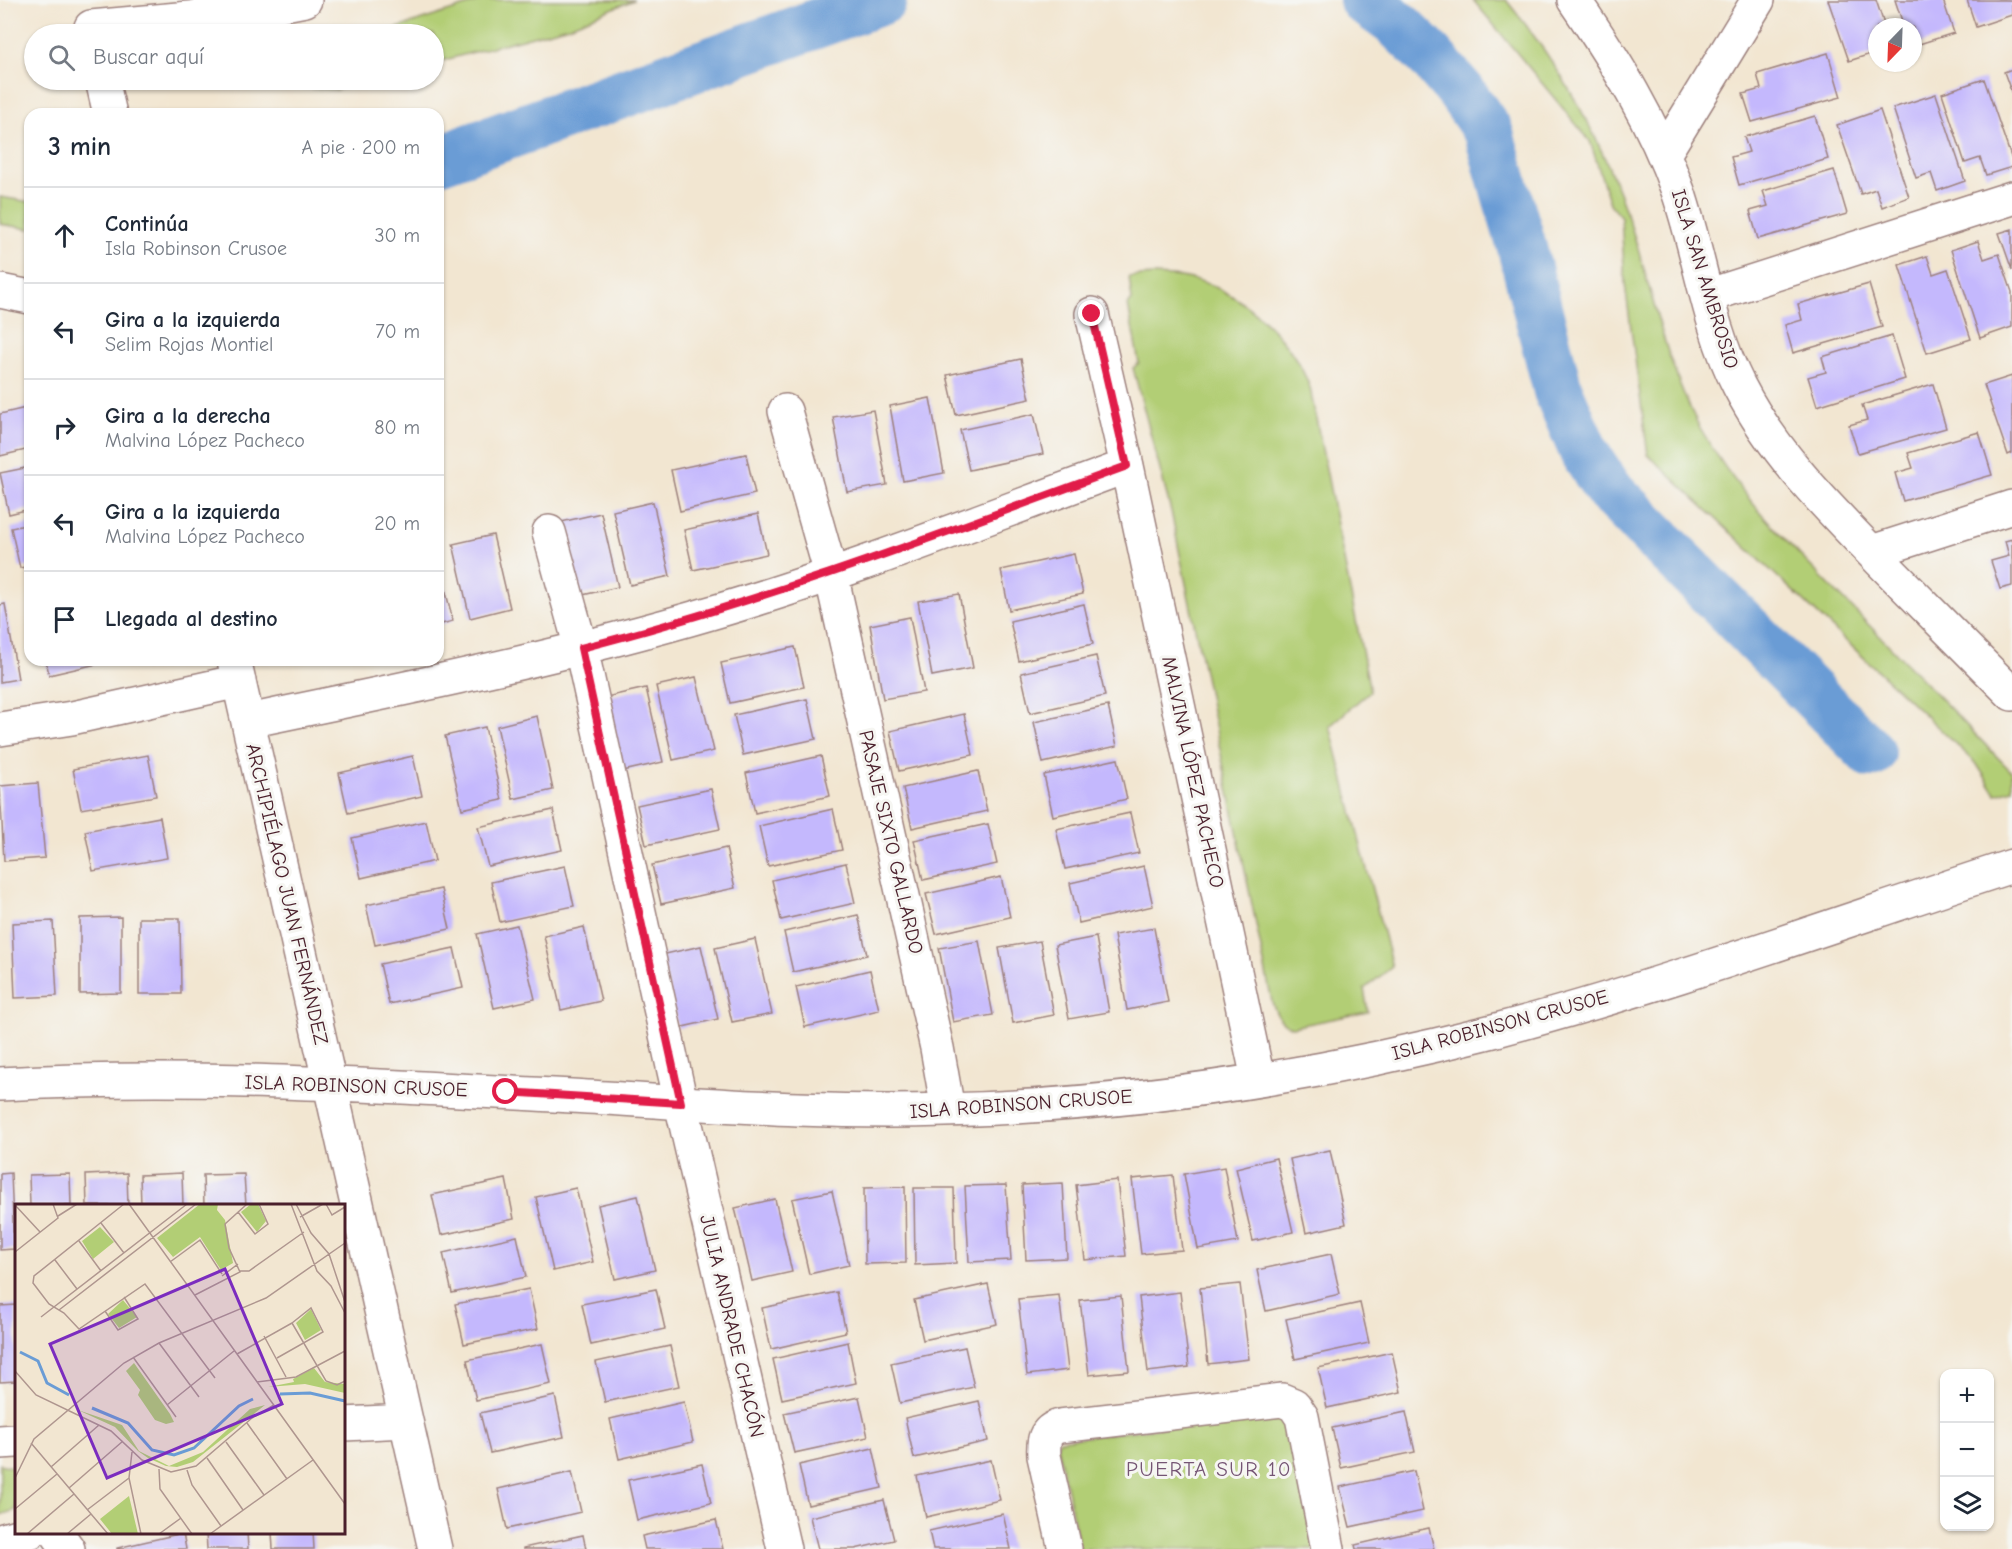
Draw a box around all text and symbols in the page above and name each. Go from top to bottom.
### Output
north arrow [1868,18,1922,72]
search box [24,24,444,90]
icon: search [45,41,78,74]
text: Buscar aquí [93,44,204,70]
text: 3 min [48,132,111,162]
text: A pie · 200 m [302,136,420,159]
street label: ISLA SAN AMBROSIO [1667,187,1743,371]
text: Continúa [105,211,189,237]
icon: ahead [48,219,81,252]
text: 30 m [374,224,420,247]
text: Isla Robinson Crusoe [105,237,287,260]
route end [1078,300,1104,326]
text: Gira a la izquierda [105,307,280,333]
icon: left [48,315,81,348]
text: 70 m [375,320,420,343]
text: Selim Rojas Montiel [105,333,273,356]
text: Gira a la derecha [105,403,271,429]
icon: right [48,411,81,444]
text: 80 m [374,416,420,439]
text: Malvina López Pacheco [105,429,305,452]
text: Gira a la izquierda [105,499,280,525]
icon: left [48,507,81,540]
text: 20 m [374,512,420,535]
text: Malvina López Pacheco [105,525,305,548]
icon: arrive [48,603,81,636]
text: Llegada al destino [105,606,278,632]
street label: MALVINA LÓPEZ PACHECO [1157,654,1230,890]
street label: PASAJE SIXTO GALLARDO [854,728,928,956]
street label: ARCHIPIÉLAGO JUAN FERNÁNDEZ [241,741,334,1047]
street label: ISLA ROBINSON CRUSOE [1389,985,1611,1065]
street label: ISLA ROBINSON CRUSOE [244,1071,468,1101]
route start [492,1078,518,1104]
street label: ISLA ROBINSON CRUSOE [909,1085,1133,1123]
inset map [15,1204,345,1534]
street label: JULIA ANDRADE CHACÓN [695,1212,770,1440]
map controls [1940,1369,1994,1531]
button: + [1940,1369,1994,1423]
button: − [1940,1423,1994,1477]
district label: PUERTA SUR 10 [1126,1457,1292,1481]
button: layers [1940,1477,1994,1531]

